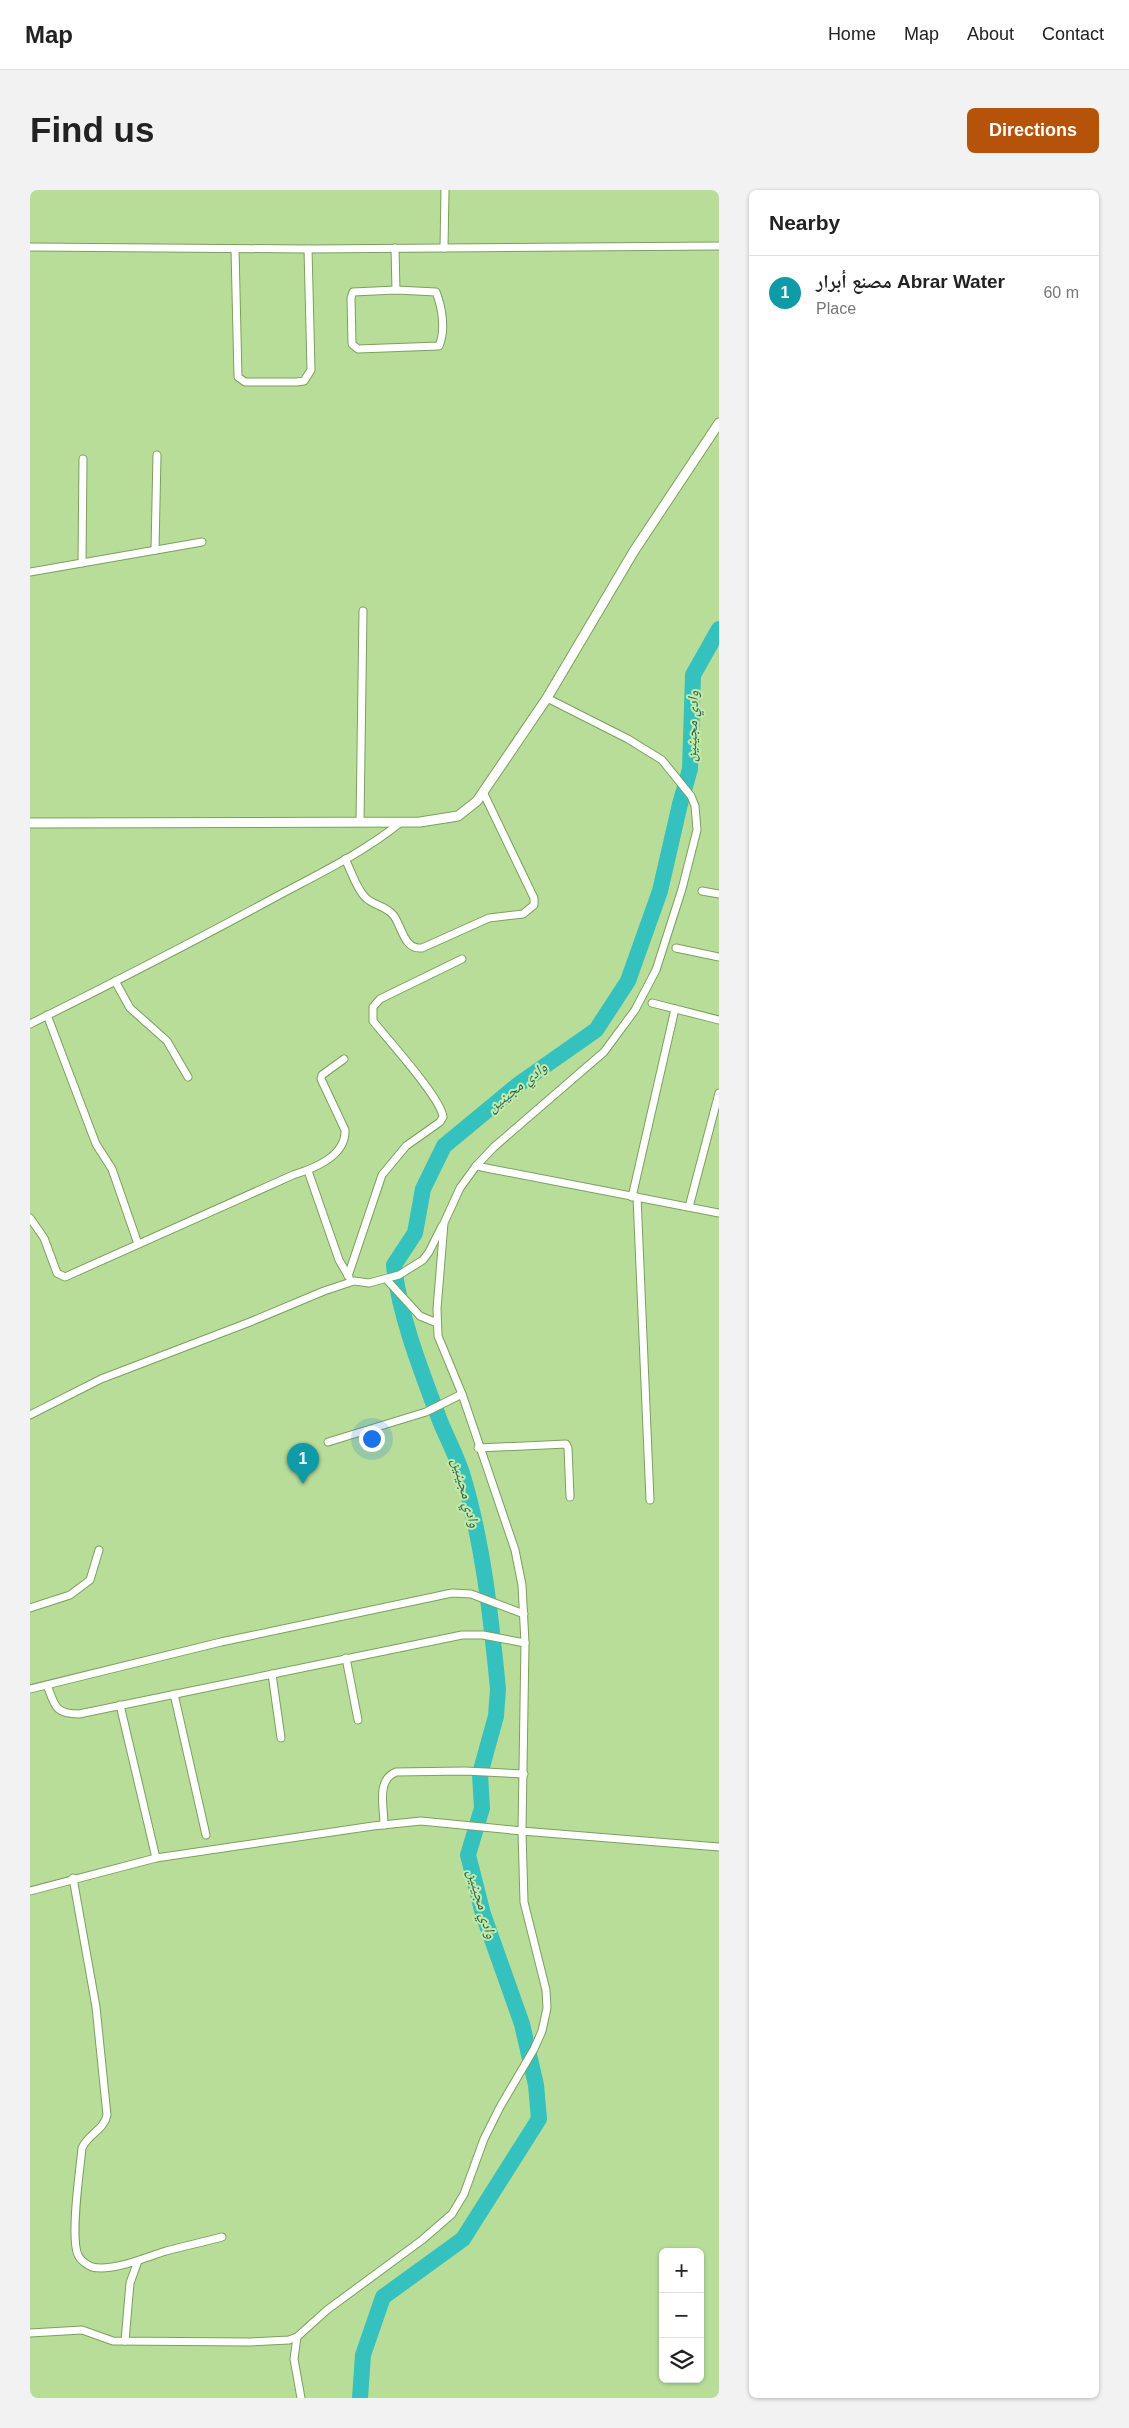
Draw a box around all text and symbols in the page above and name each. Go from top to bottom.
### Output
text: Map [25,21,73,48]
text: Home [828,24,876,44]
text: Map [904,24,939,44]
text: About [967,24,1014,44]
text: Contact [1042,24,1104,44]
button: Directions [967,108,1099,153]
text: Find us [30,110,154,149]
text: Nearby [769,211,840,234]
text: مصنع أبرار Abrar Water [816,271,1005,292]
text: 1 [781,284,789,301]
text: 60 m [1043,284,1079,301]
text: Place [816,300,856,317]
water label: وادي مجينين [682,690,705,762]
water label: وادي مجينين [483,1058,552,1118]
your location [359,1426,385,1452]
pin: 1 [287,1443,319,1484]
water label: وادي مجينين [445,1456,484,1530]
water label: وادي مجينين [461,1867,500,1941]
map controls [659,2248,704,2383]
button: + [659,2248,704,2293]
button: − [659,2293,704,2338]
button: layers [659,2338,704,2383]

